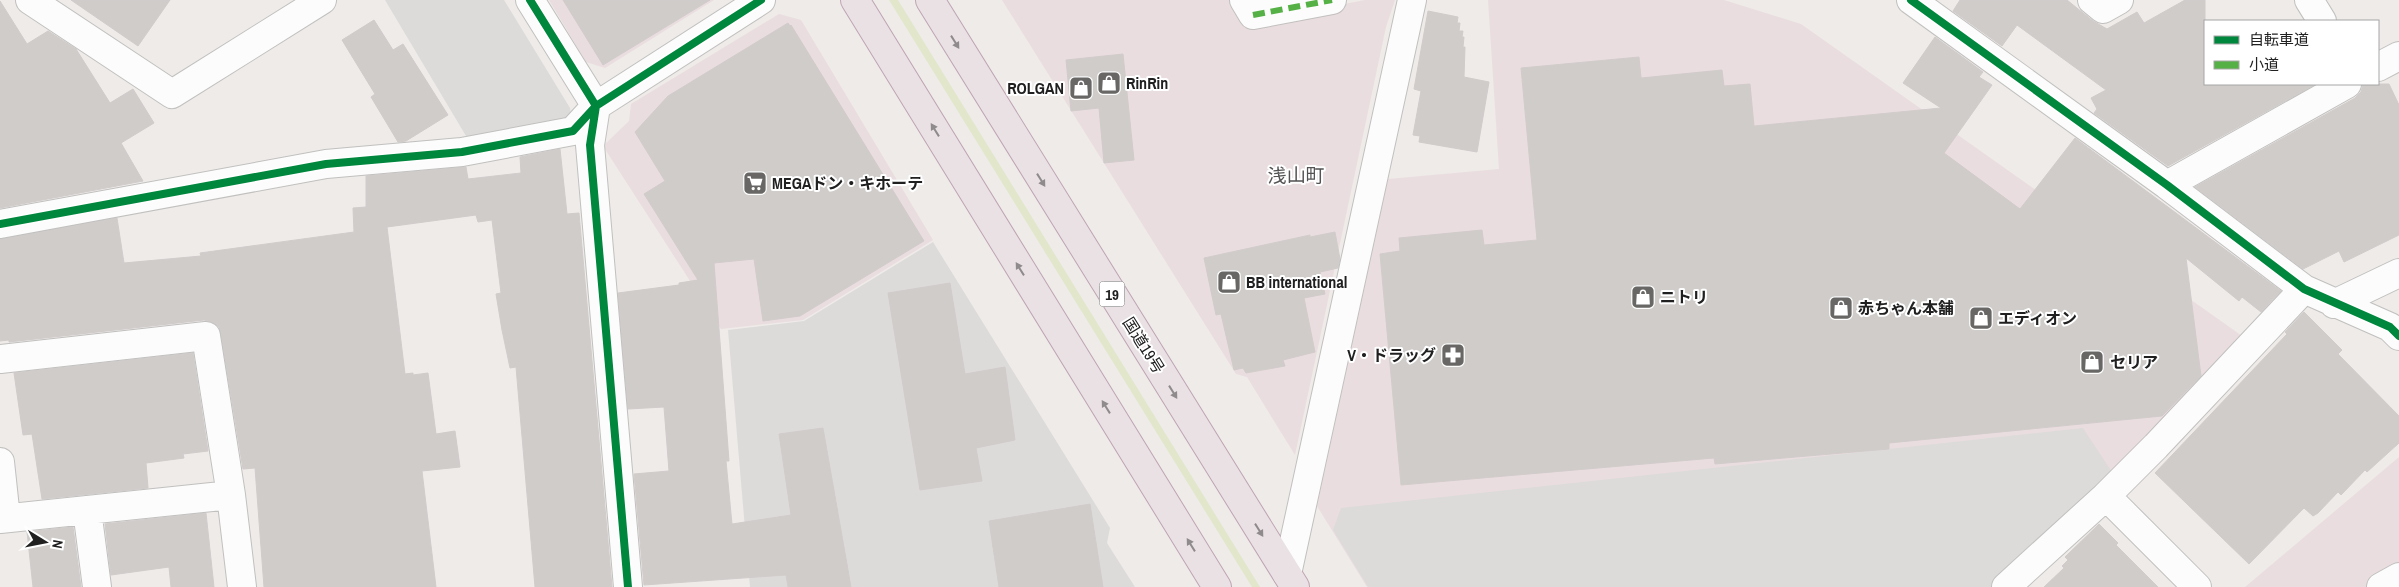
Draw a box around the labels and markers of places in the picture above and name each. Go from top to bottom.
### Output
shop icon: RinRin [1096,70,1122,96]
place label: RinRin [1126,72,1168,94]
shop icon: ROLGAN [1068,75,1094,101]
place label: ROLGAN [1007,77,1064,99]
supermarket icon: MEGAドン・キホーテ [742,170,768,196]
place label: MEGAドン・キホーテ [772,172,923,194]
shop icon: BB international [1216,269,1242,295]
place label: BB international [1246,271,1347,293]
shop icon: ニトリ [1630,284,1656,310]
place label: ニトリ [1660,286,1708,308]
shop icon: 赤ちゃん本舗 [1828,295,1854,321]
place label: 赤ちゃん本舗 [1858,297,1954,319]
shop icon: エディオン [1968,305,1994,331]
place label: エディオン [1998,307,2077,329]
pharmacy icon: V・ドラッグ [1440,342,1466,368]
place label: V・ドラッグ [1347,344,1436,366]
shop icon: セリア [2079,349,2105,375]
place label: セリア [2110,351,2158,373]

